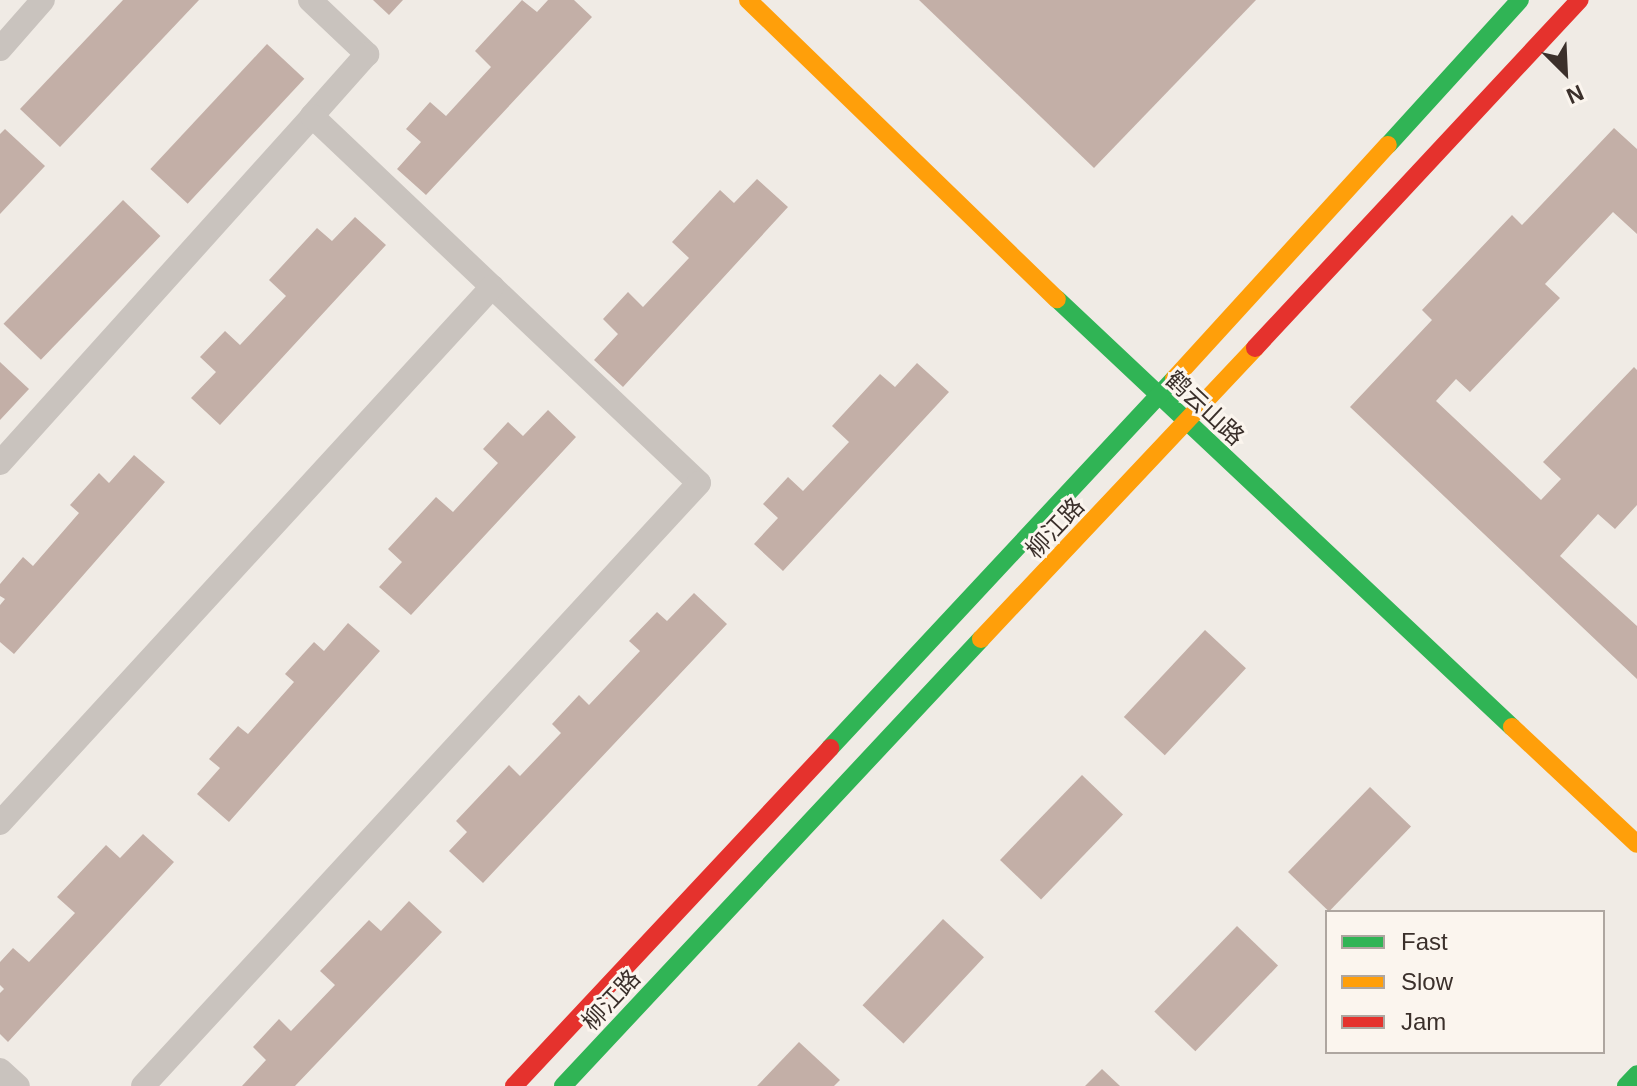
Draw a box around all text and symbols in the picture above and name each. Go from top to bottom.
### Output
north arrow [1525,32,1605,112]
text: N [1563,80,1587,109]
street label: 鹤云山路 [1160,365,1250,451]
street label: 柳江路 [1020,492,1090,564]
legend [1325,910,1605,1054]
text: Fast [1401,928,1448,955]
street label: 柳江路 [576,964,646,1036]
text: Slow [1401,968,1453,995]
text: Jam [1401,1008,1446,1035]

